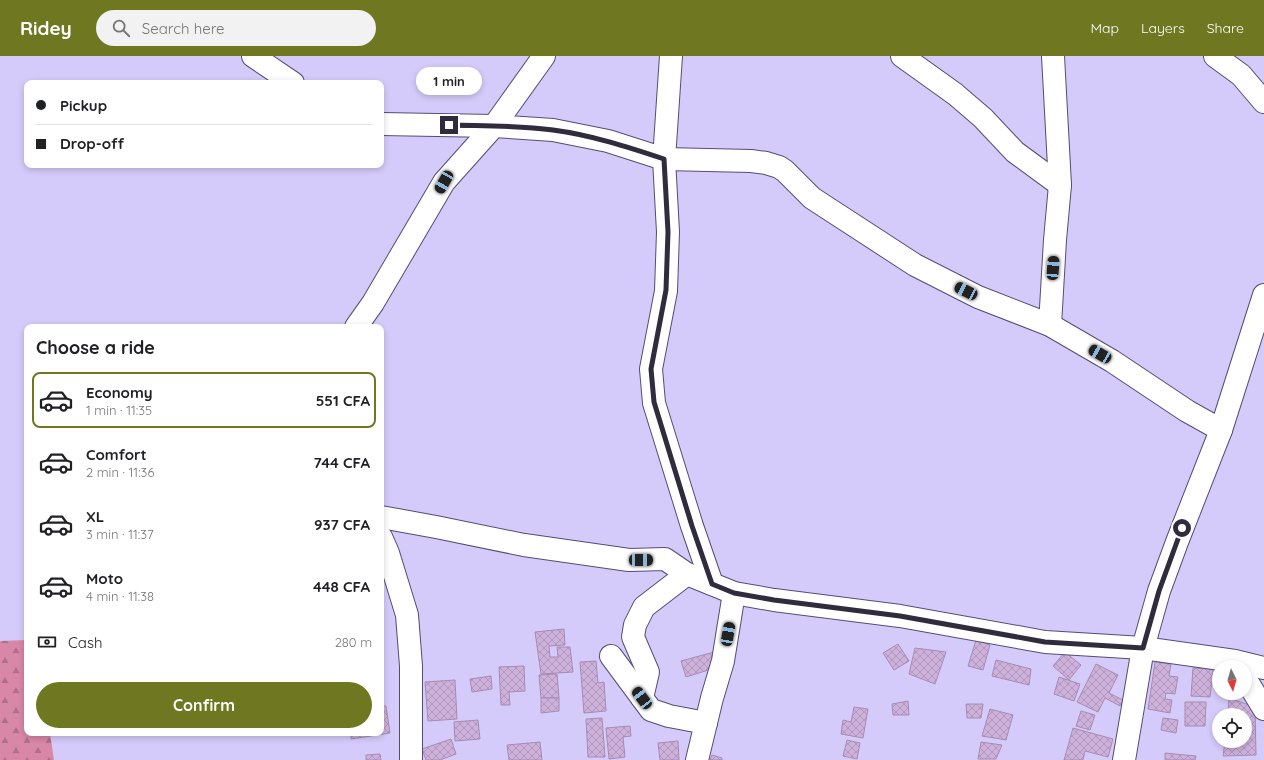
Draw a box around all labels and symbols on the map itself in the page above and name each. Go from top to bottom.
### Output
callout: 1 min [416,67,482,95]
route end [440,116,458,134]
car [433,169,455,195]
car [1046,256,1060,280]
car [953,280,979,302]
car [1087,343,1113,365]
route start [1173,519,1191,537]
car [629,554,653,566]
car [720,621,736,647]
north arrow [1212,660,1252,700]
car [630,685,654,711]

